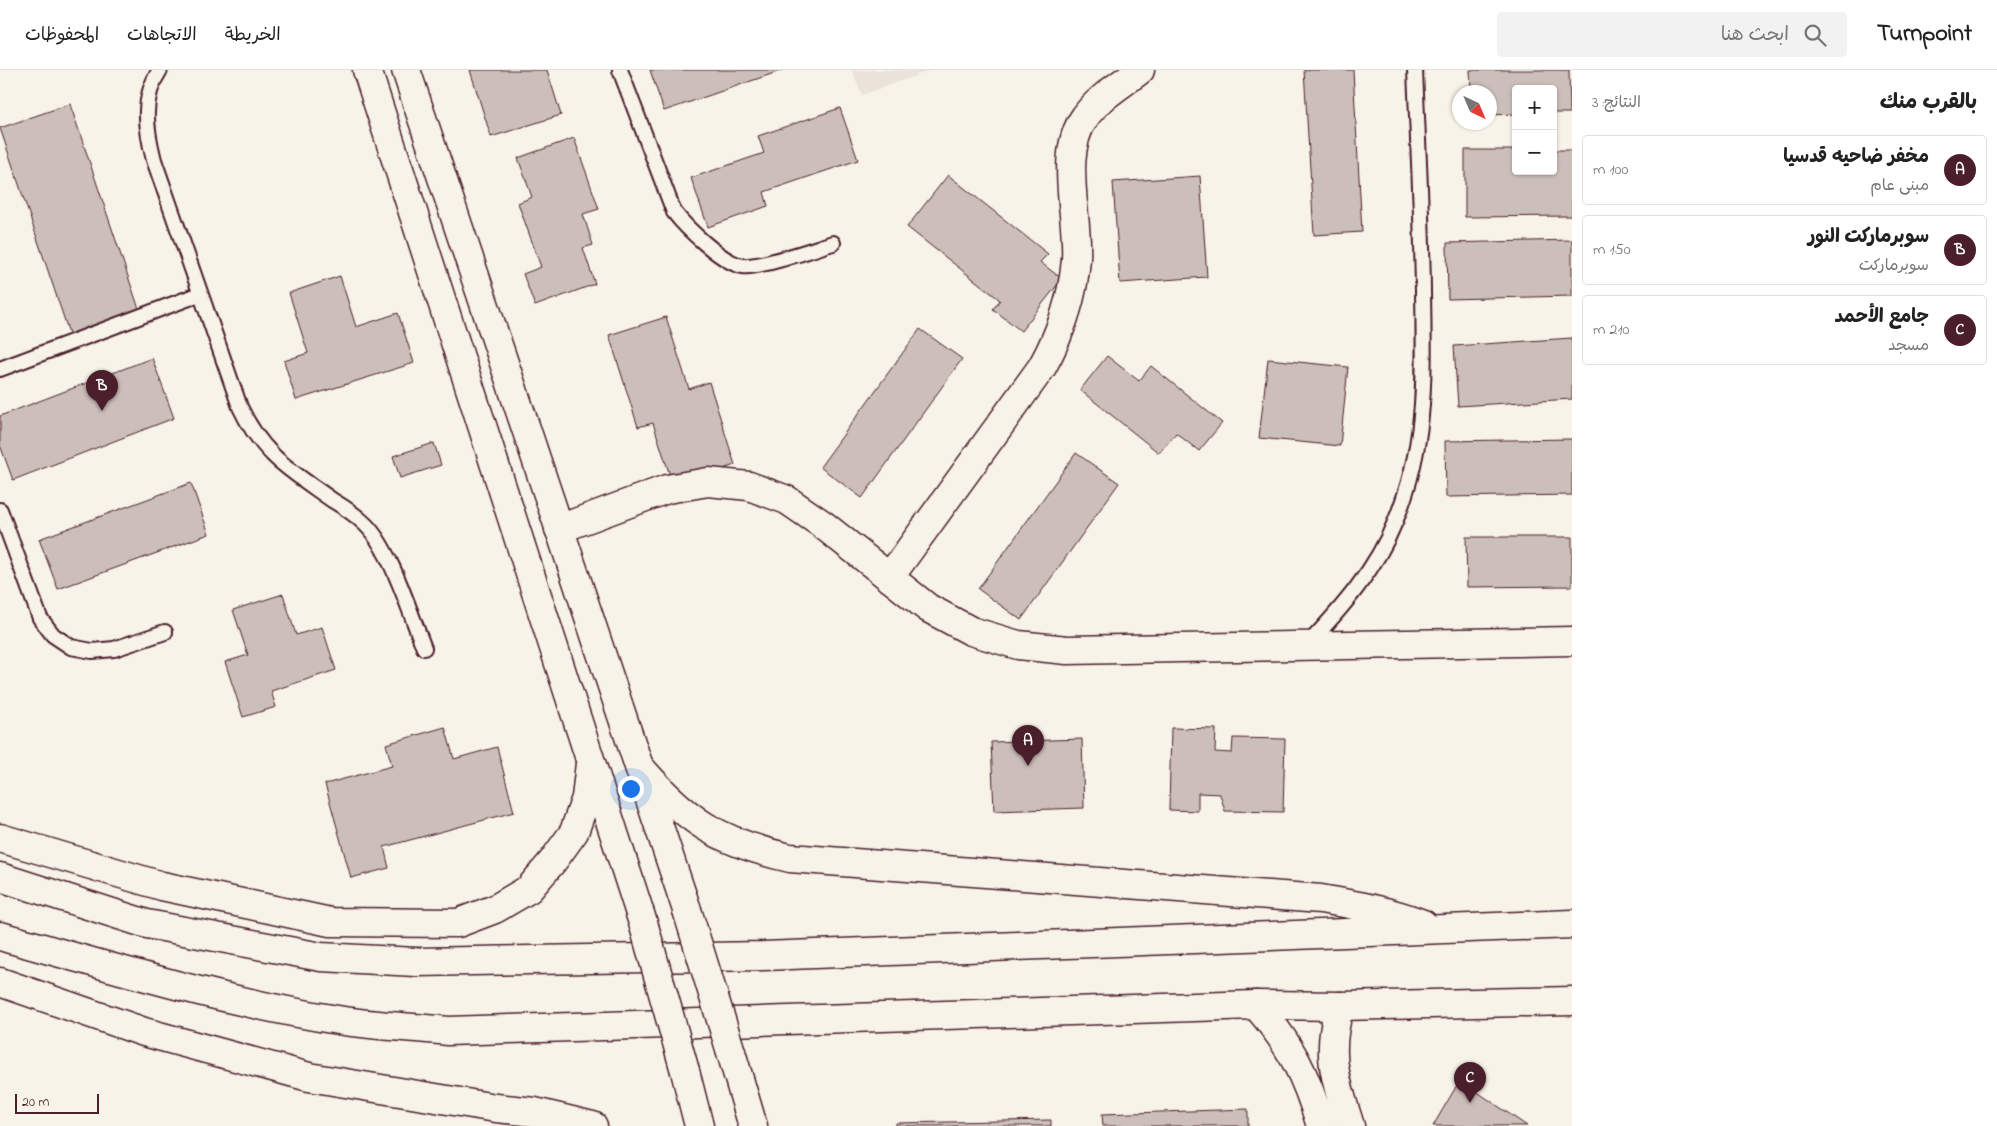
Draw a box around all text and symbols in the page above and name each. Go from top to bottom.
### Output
search box [1497,12,1847,57]
text: Turnpoint [1877,17,1972,52]
icon: search [1801,21,1829,49]
text: ابحث هنا [1721,22,1789,49]
text: المحفوظات [25,23,99,49]
text: الاتجاهات [127,23,197,49]
text: الخريطة [225,23,281,49]
north arrow [1452,85,1497,130]
map controls [1512,85,1557,175]
button: + [1512,85,1557,130]
text: بالقرب منك [1880,88,1977,118]
text: النتائج: 3 [1592,91,1641,115]
button: − [1512,130,1557,175]
text: مخفر ضاحيه قدسيا [1783,144,1929,171]
text: 100 m [1593,158,1628,182]
text: A [1955,158,1965,182]
text: مبنى عام [1870,174,1929,198]
text: سوبرماركت النور [1808,224,1929,251]
text: 150 m [1593,238,1631,262]
text: B [1955,238,1965,262]
text: سوبرماركت [1859,254,1929,278]
text: جامع الأحمد [1834,304,1929,331]
text: 210 m [1593,318,1629,342]
text: C [1956,318,1964,342]
text: مسجد [1888,334,1929,358]
pin: B [86,370,118,411]
pin: A [1012,725,1044,766]
your location [618,776,644,802]
pin: C [1454,1062,1486,1103]
scale bar [15,1091,99,1114]
text: 20 m [22,1092,49,1113]

